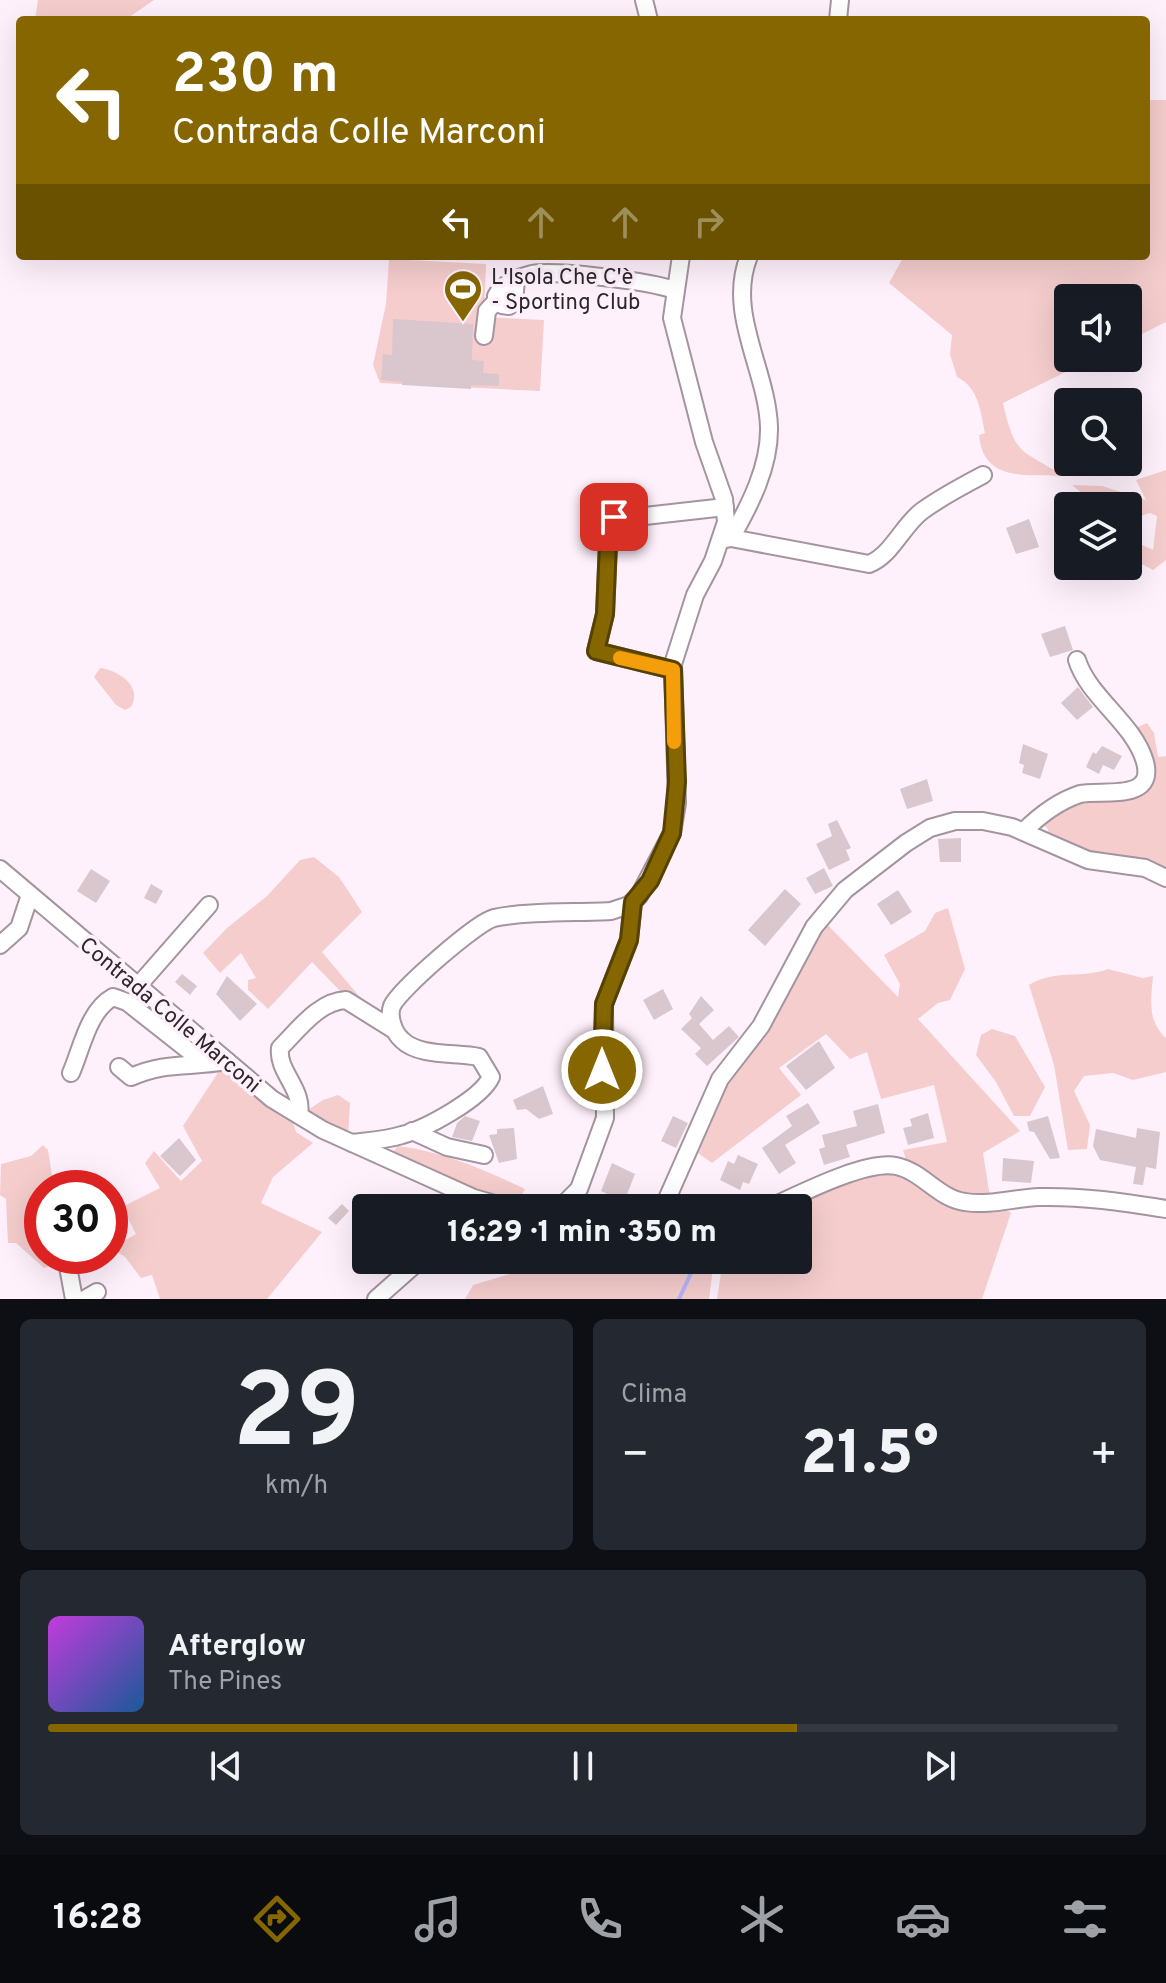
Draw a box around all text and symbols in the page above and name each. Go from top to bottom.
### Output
text: 230 m [172,42,339,112]
icon: left [40,48,144,152]
text: Contrada Colle Marconi [172,111,546,157]
icon: left [435,200,479,244]
icon: ahead [519,200,563,244]
icon: ahead [603,200,647,244]
icon: right [687,200,731,244]
place label: L'Isola Che C'è - Sporting Club [491,265,640,317]
sports icon: L'Isola Che C'è - Sporting Club [442,268,484,323]
map controls [1054,284,1142,580]
button: sound [1054,284,1142,372]
button: search [1054,388,1142,476]
pin [580,483,648,551]
button: layers [1054,492,1142,580]
icon: arrive [592,495,636,539]
street label: Contrada Colle Marconi [73,932,266,1100]
position arrow [560,1028,644,1112]
speed limit sign: 30 [24,1170,128,1274]
text: 16:29 · 1 min · 350 m [447,1215,717,1252]
text: 29 [233,1352,360,1484]
text: Clima [621,1379,687,1412]
text: 21.5° [800,1419,939,1495]
text: − [621,1429,649,1485]
text: + [1090,1429,1118,1485]
text: km/h [265,1470,328,1503]
text: Afterglow [168,1629,306,1666]
text: The Pines [168,1666,282,1699]
icon: previous [204,1744,248,1788]
icon: pause [561,1744,605,1788]
icon: next [918,1744,962,1788]
icon: directions [249,1891,305,1947]
icon: music [410,1891,466,1947]
icon: phone [572,1891,628,1947]
icon: climate [734,1891,790,1947]
icon: car [895,1891,951,1947]
icon: filters [1057,1891,1113,1947]
text: 16:28 [53,1896,143,1942]

